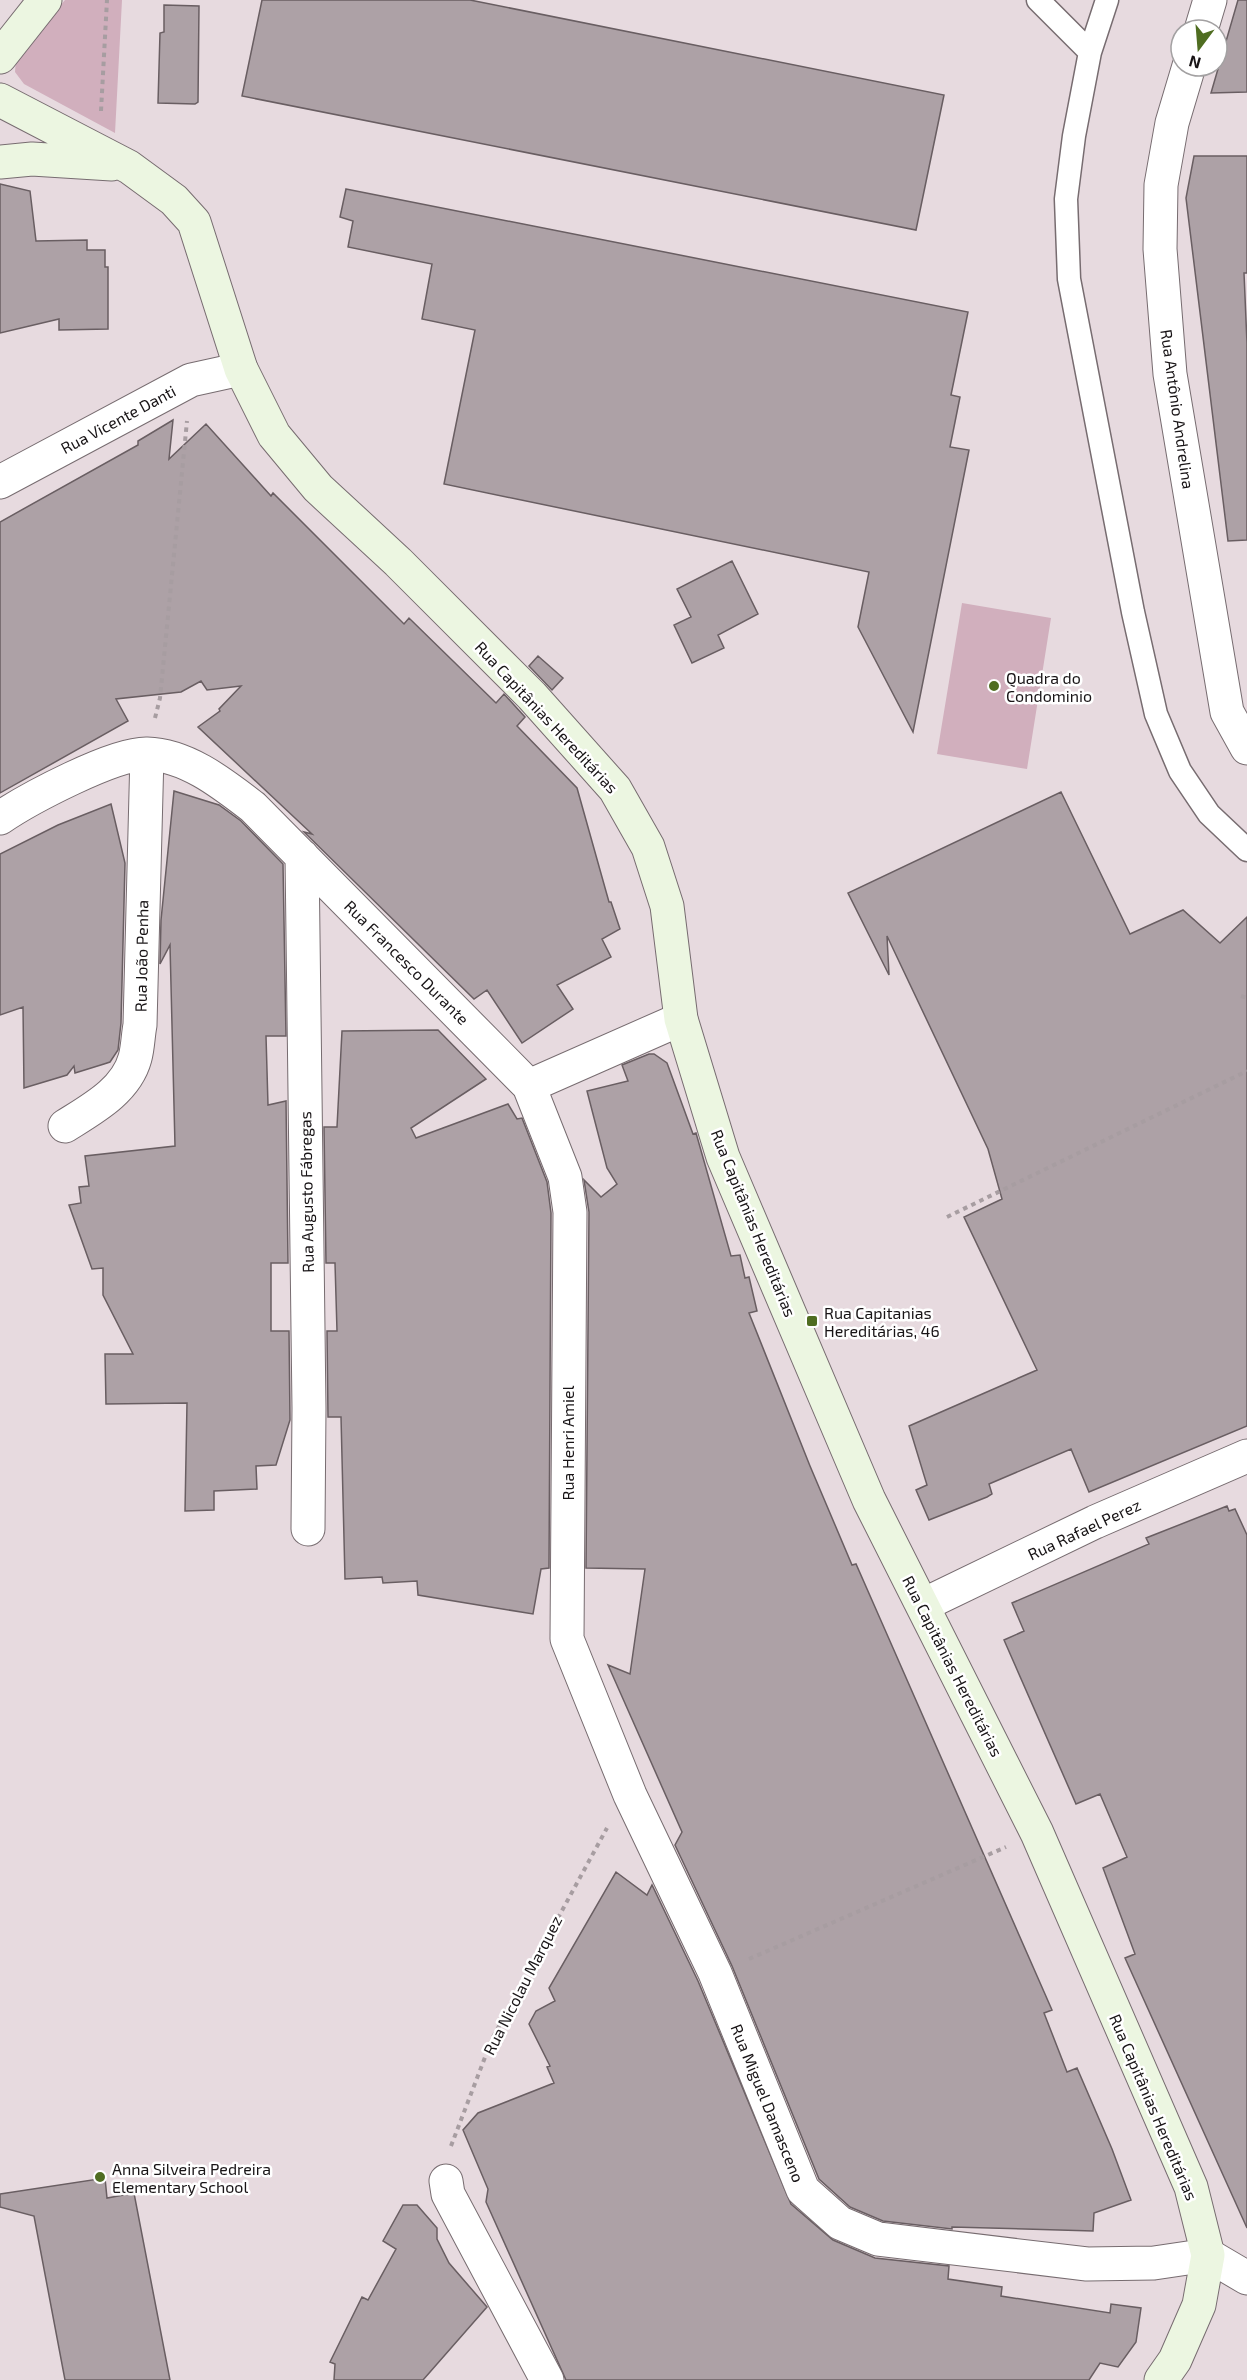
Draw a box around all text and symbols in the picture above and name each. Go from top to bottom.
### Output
north arrow [1169,18,1229,78]
text: N [1187,52,1203,74]
street label: Rua Antônio Andrelina [1157,328,1199,490]
street label: Rua Vicente Danti [57,381,179,457]
street label: Rua Capitânias Hereditárias [472,637,622,797]
place label: Quadra do Condominio [1006,668,1092,705]
marker: Quadra do Condominio [987,679,1001,693]
street label: Rua Francesco Durante [341,896,473,1028]
street label: Rua João Penha [131,900,151,1012]
street label: Rua Augusto Fábregas [295,1111,317,1273]
street label: Rua Capitânias Hereditárias [708,1126,800,1320]
place label: Rua Capitanias Hereditárias, 46 [824,1303,940,1340]
marker: Rua Capitanias Hereditárias, 46 [805,1314,819,1328]
street label: Rua Henri Amiel [558,1385,577,1500]
street label: Rua Rafael Perez [1025,1495,1143,1563]
street label: Rua Capitânias Hereditárias [899,1572,1007,1760]
street label: Rua Nicolau Marquez [479,1912,565,2058]
street label: Rua Capitânias Hereditárias [1106,2011,1202,2203]
street label: Rua Miguel Damasceno [728,2021,808,2185]
place label: Anna Silveira Pedreira Elementary School [112,2159,271,2196]
marker: Anna Silveira Pedreira Elementary School [93,2170,107,2184]

